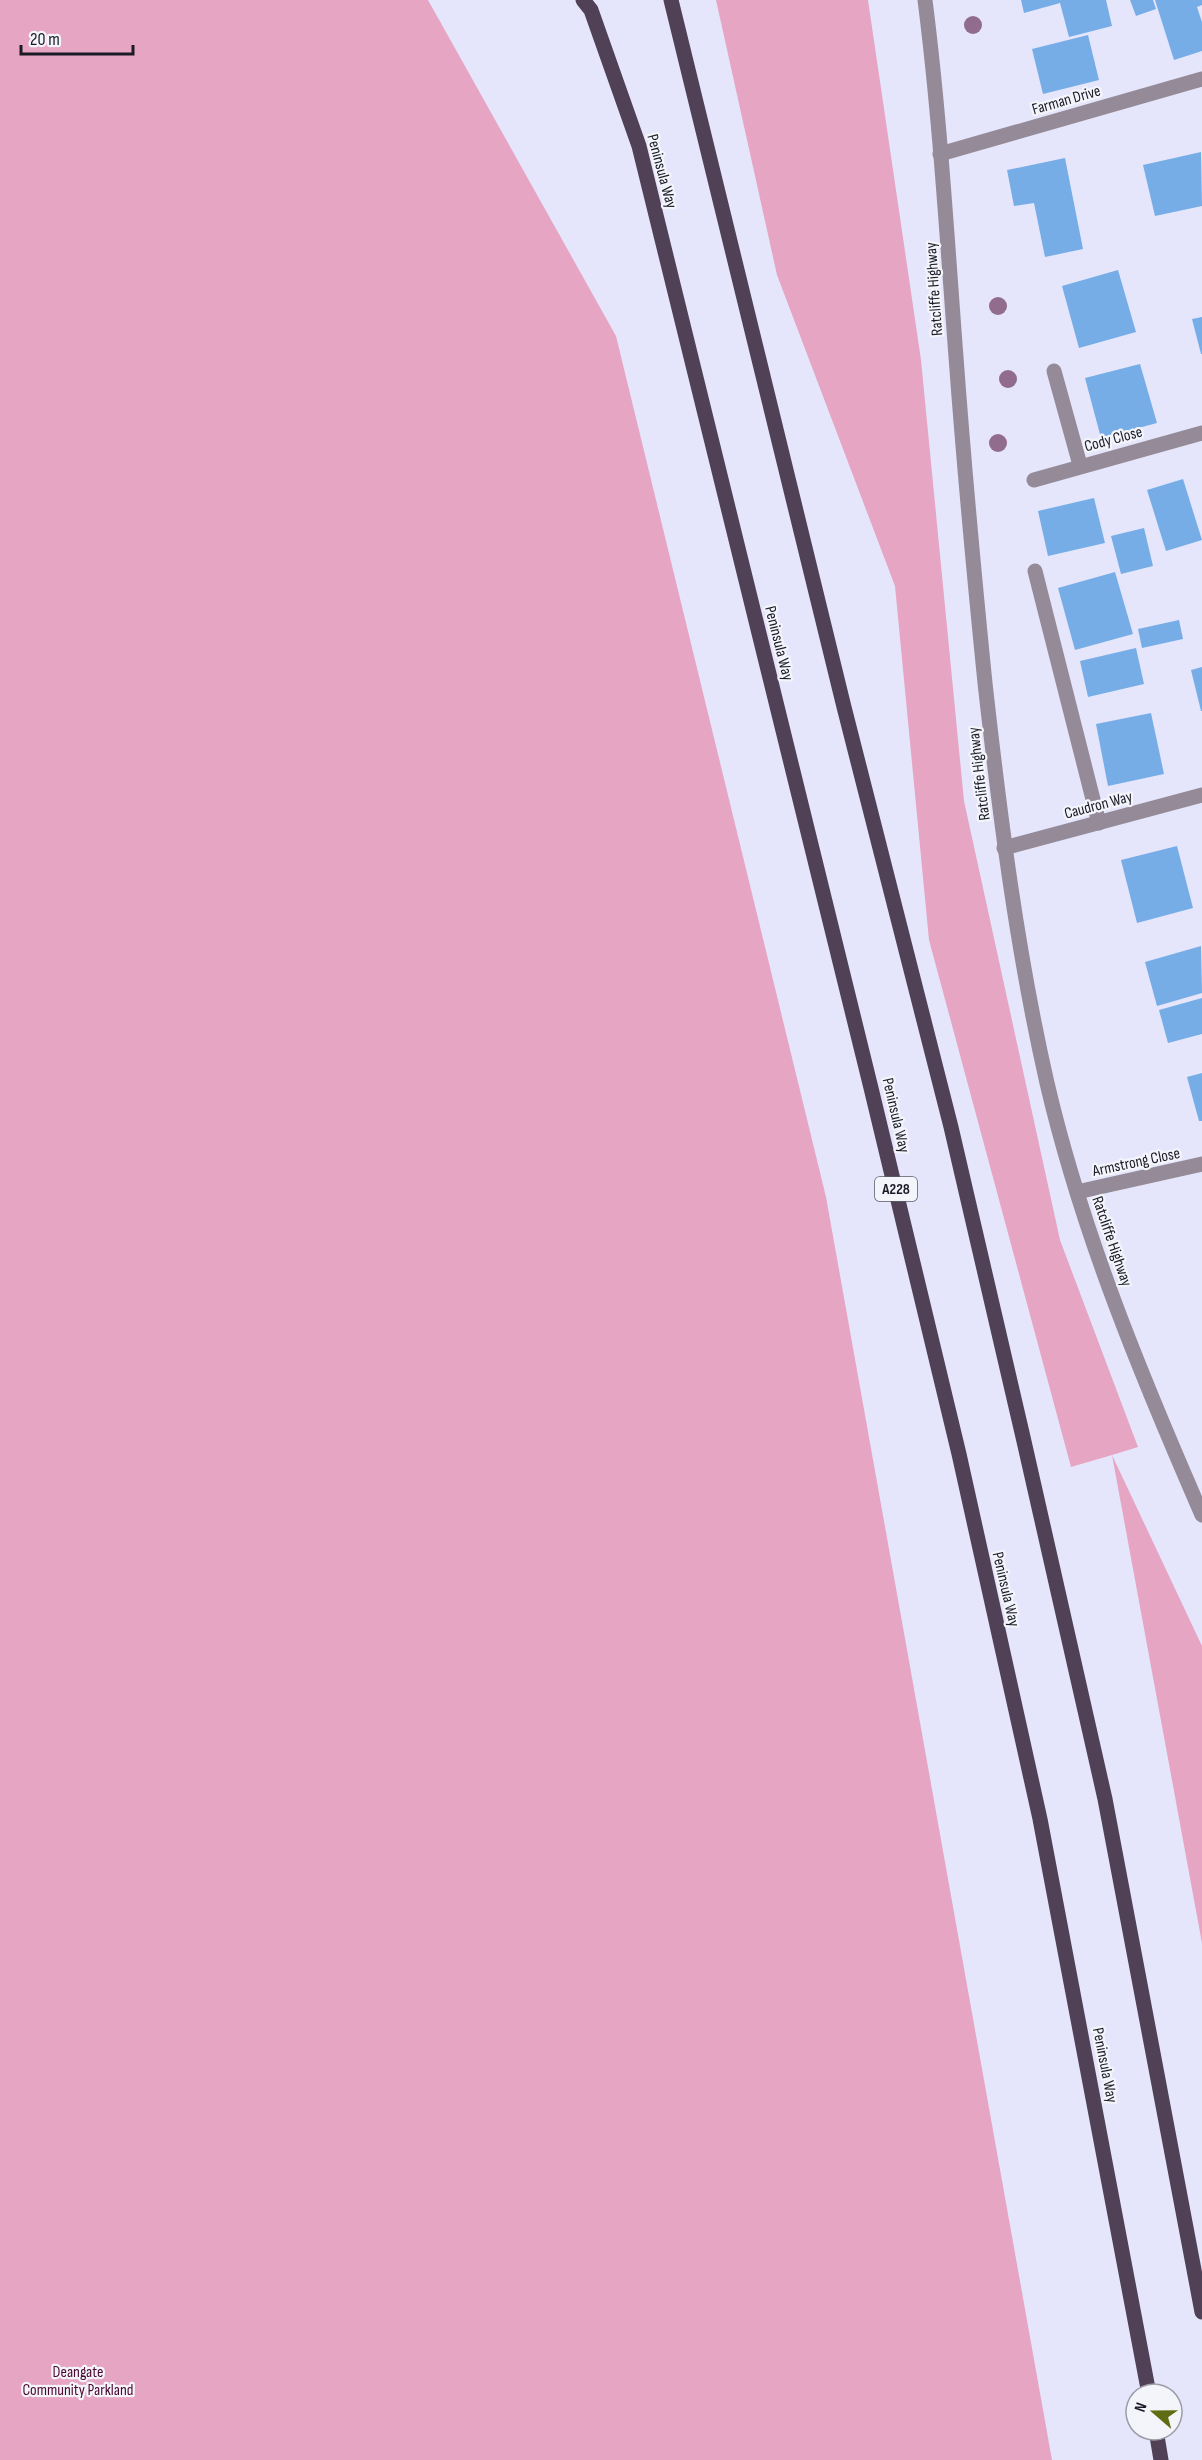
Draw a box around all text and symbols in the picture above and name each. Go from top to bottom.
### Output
scale bar [21,18,134,56]
text: 20 m [30,29,60,50]
street label: Farman Drive [1030,82,1103,119]
street label: Peninsula Way [643,132,681,211]
street label: Ratcliffe Highway [922,241,947,336]
street label: Cody Close [1082,423,1144,456]
street label: Peninsula Way [760,604,797,683]
street label: Ratcliffe Highway [964,726,995,822]
street label: Caudron Way [1062,787,1134,824]
street label: Peninsula Way [878,1076,913,1155]
street label: Armstrong Close [1090,1144,1182,1181]
road number: A228 [875,1177,917,1201]
street label: Ratcliffe Highway [1087,1194,1136,1289]
street label: Peninsula Way [988,1550,1023,1629]
street label: Peninsula Way [1088,2026,1121,2104]
park label: Deangate Community Parkland [22,2363,134,2400]
north arrow [1124,2382,1184,2442]
text: N [1131,2400,1152,2415]

